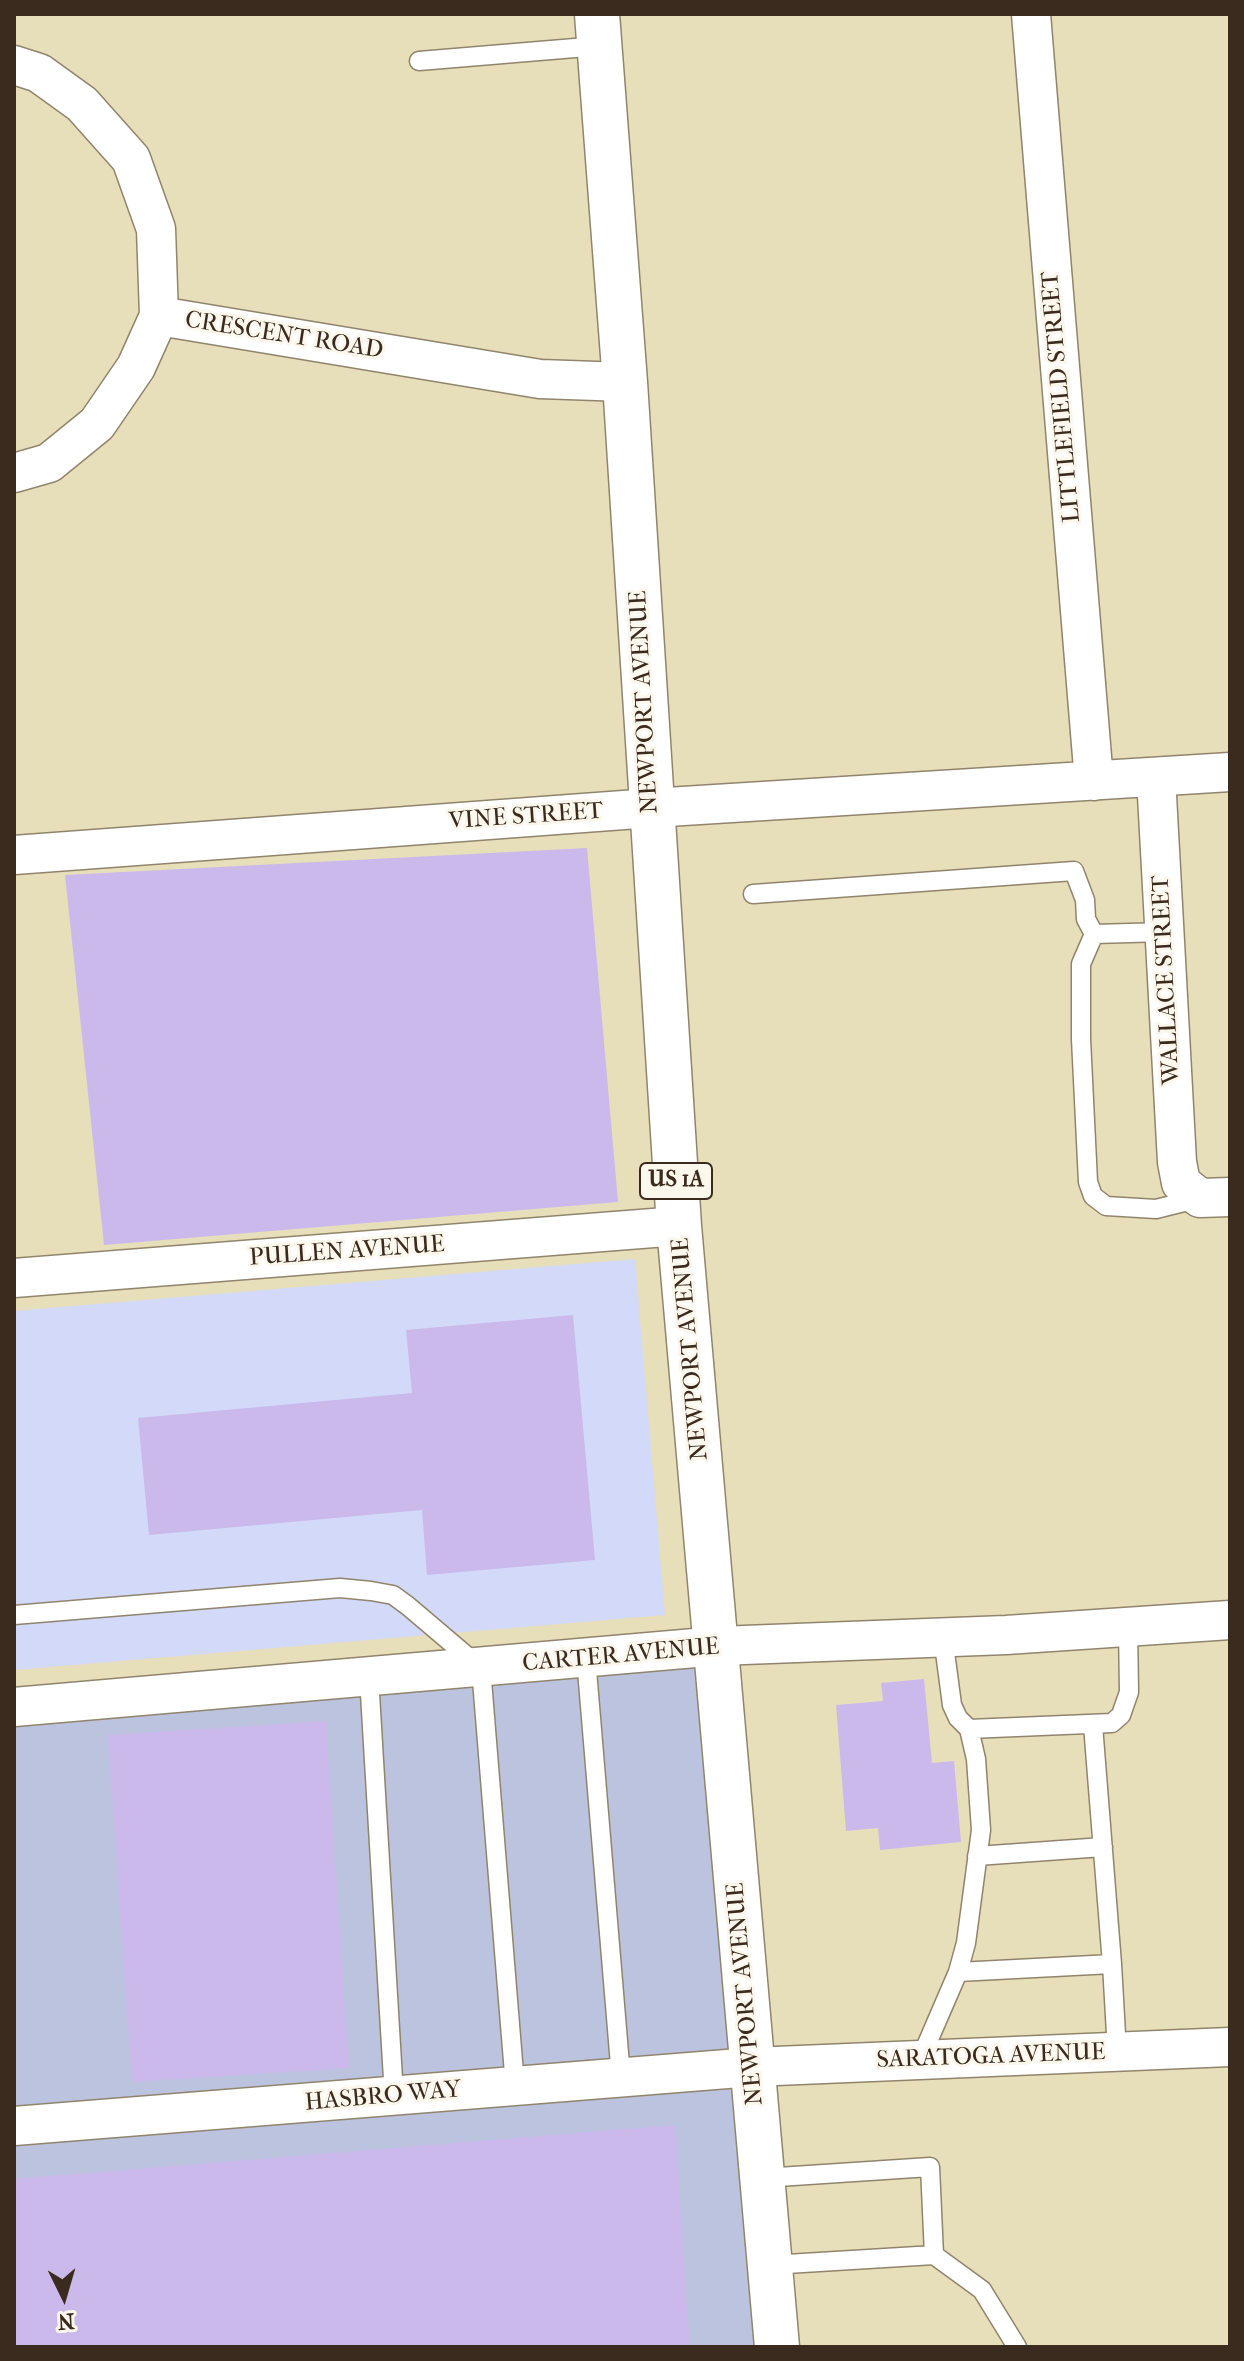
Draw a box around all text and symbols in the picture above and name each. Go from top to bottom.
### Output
street label: LITTLEFIELD STREET [1037,270,1087,524]
street label: CRESCENT ROAD [183,306,385,366]
street label: NEWPORT AVENUE [625,590,665,814]
street label: VINE STREET [448,797,604,837]
street label: WALLACE STREET [1147,875,1187,1085]
road number: US 1A [640,1163,712,1199]
street label: PULLEN AVENUE [248,1231,446,1273]
street label: NEWPORT AVENUE [667,1236,715,1462]
street label: CARTER AVENUE [521,1633,721,1679]
street label: NEWPORT AVENUE [722,1881,770,2107]
street label: SARATOGA AVENUE [876,2039,1106,2075]
street label: HASBRO WAY [304,2076,462,2118]
north arrow [24,2257,104,2337]
text: N [57,2307,76,2335]

